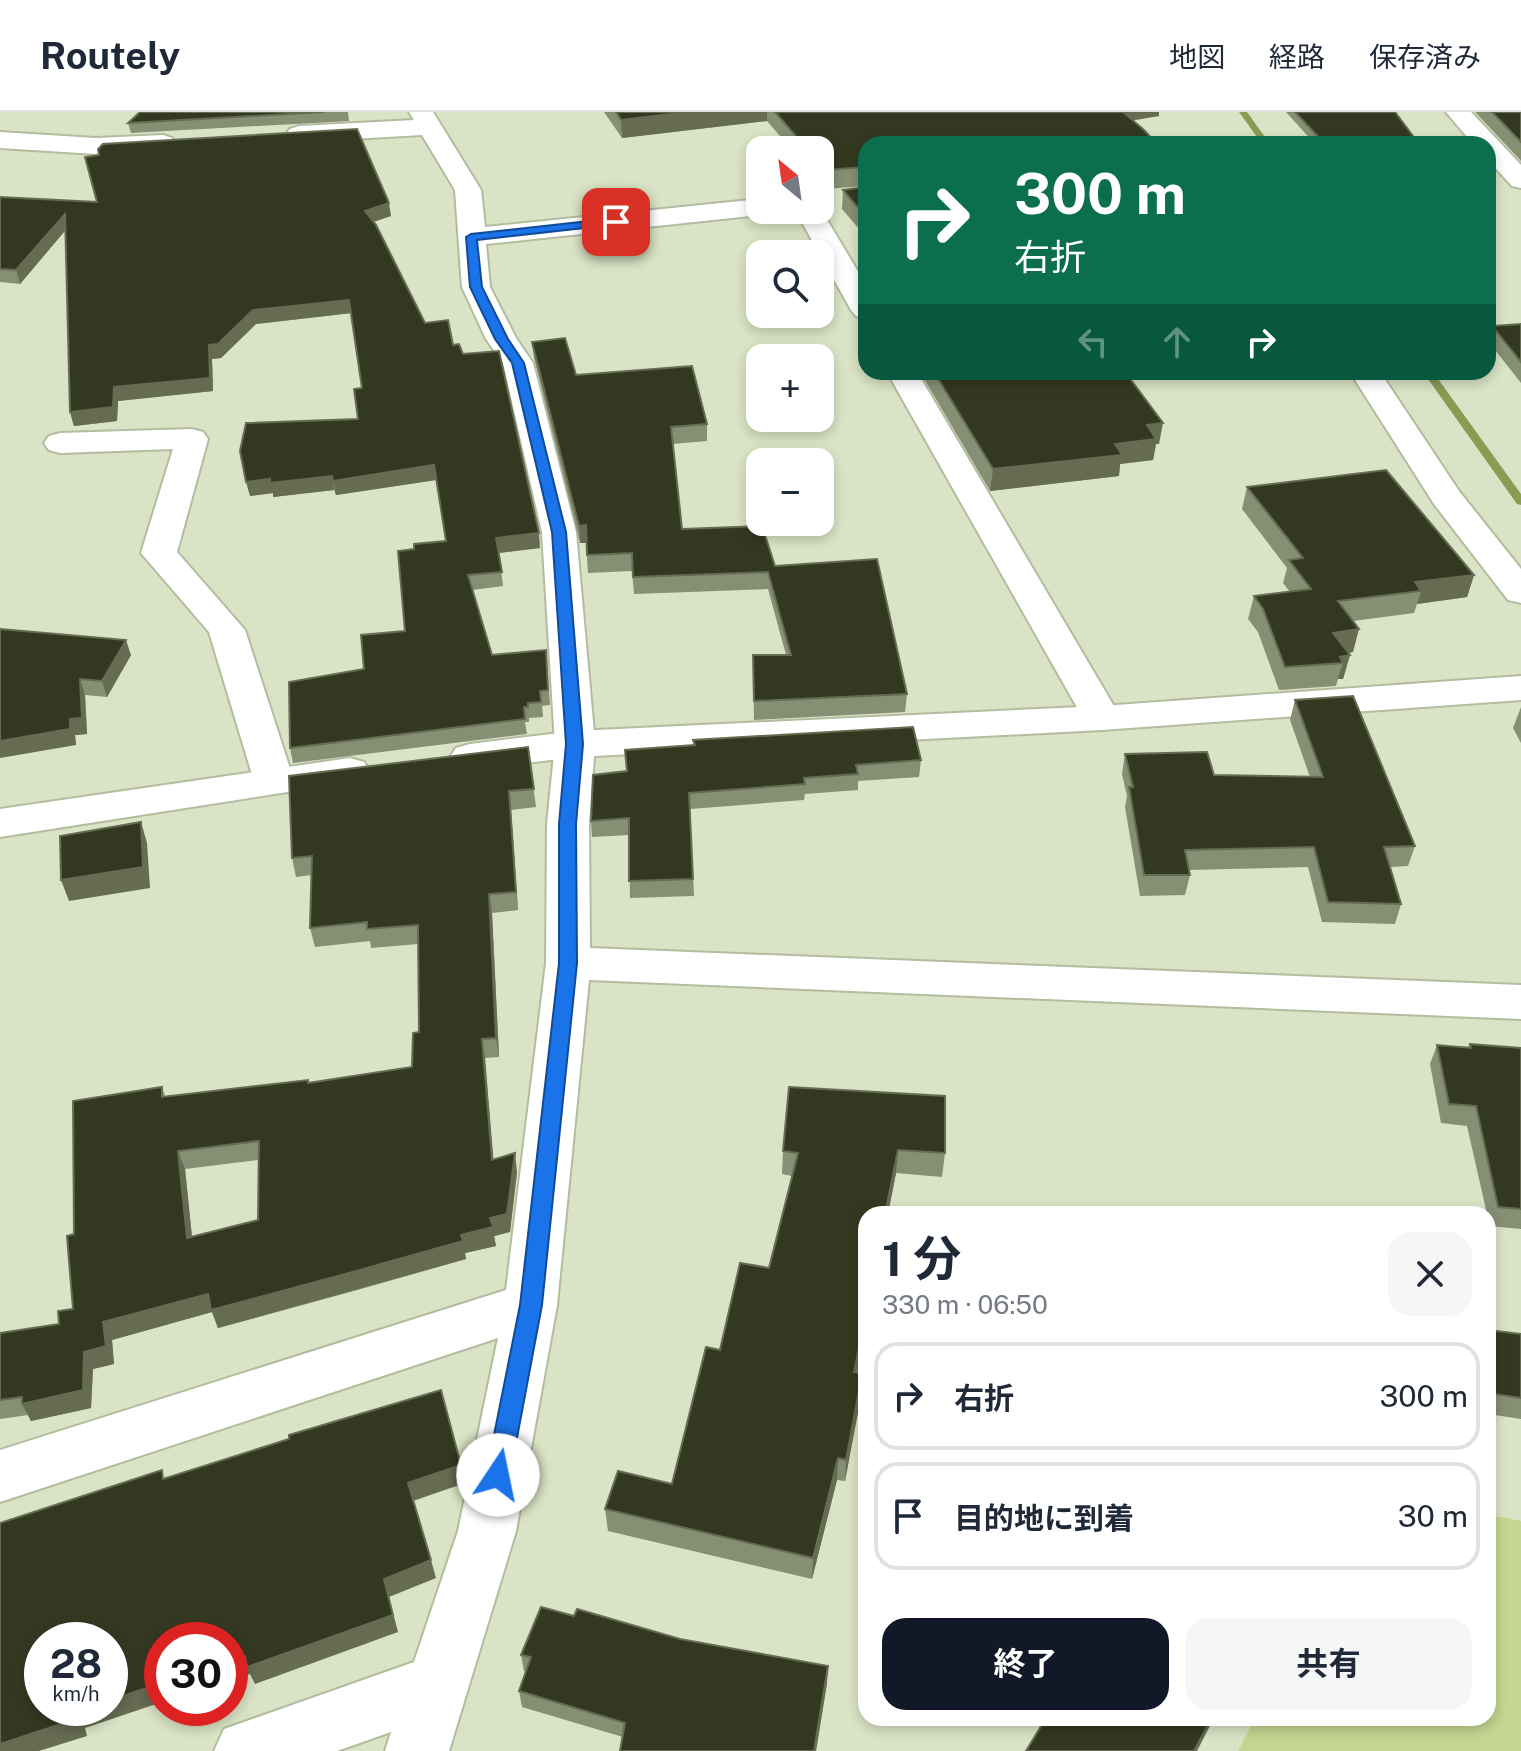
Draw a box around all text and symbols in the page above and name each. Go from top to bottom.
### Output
text: Routely [40,33,180,78]
text: 地図 [1169,40,1225,73]
text: 経路 [1269,40,1325,73]
text: 保存済み [1369,40,1481,73]
north arrow [746,136,834,224]
map controls [746,136,834,536]
text: 300 m [1014,161,1186,227]
icon: right [882,168,986,272]
pin [582,188,650,256]
icon: arrive [594,200,638,244]
text: 右折 [1014,236,1086,278]
button: search [746,240,834,328]
icon: left [1071,320,1115,364]
icon: ahead [1155,320,1199,364]
icon: right [1239,320,1283,364]
button: + [746,344,834,432]
button: − [746,448,834,536]
text: 1 分 [882,1230,961,1287]
button: close [1388,1232,1472,1316]
text: 330 m · 06:50 [882,1289,1048,1320]
icon: right [886,1374,930,1418]
text: 300 m [1380,1378,1468,1414]
text: 右折 [954,1380,1014,1416]
position arrow [456,1433,540,1517]
icon: arrive [886,1494,930,1538]
text: 30 m [1398,1498,1468,1534]
text: 目的地に到着 [954,1500,1134,1536]
button: 終了 [882,1618,1169,1710]
button: 共有 [1185,1618,1472,1710]
speed limit sign: 30 [144,1622,248,1726]
text: 28 [50,1640,102,1687]
text: km/h [52,1682,100,1706]

